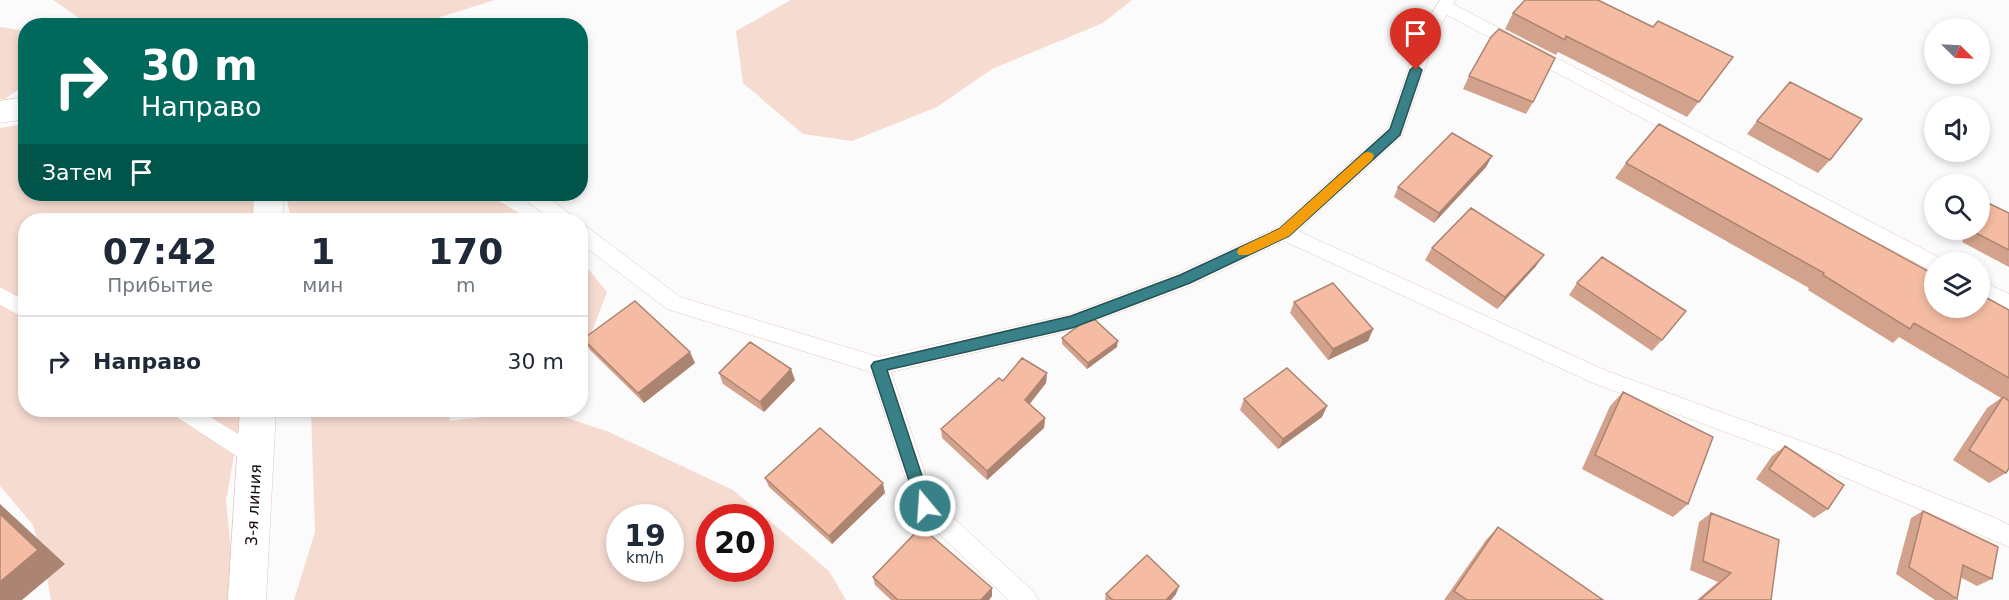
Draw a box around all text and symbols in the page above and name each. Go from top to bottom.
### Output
pin [1390,8,1441,70]
icon: arrive [1399,17,1432,50]
north arrow [1924,18,1990,84]
map controls [1924,18,1990,318]
text: 30 m [141,41,258,90]
icon: right [42,42,120,120]
text: Направо [141,91,262,122]
button: sound [1924,96,1990,162]
icon: arrive [125,156,158,189]
text: Затем [42,160,113,185]
button: search [1924,174,1990,240]
text: 07:42 [103,231,217,272]
text: 1 [310,231,335,272]
text: 170 [428,231,503,272]
button: layers [1924,252,1990,318]
text: Прибытие [107,273,213,297]
text: мин [302,273,343,297]
text: m [456,273,475,297]
icon: right [42,345,75,378]
text: Направо [93,349,201,374]
text: 30 m [508,349,564,374]
street label: 3-я линия [242,464,265,546]
position arrow [893,474,957,538]
speed limit sign: 20 [696,504,774,582]
text: 19 [624,518,666,553]
text: km/h [626,549,664,567]

